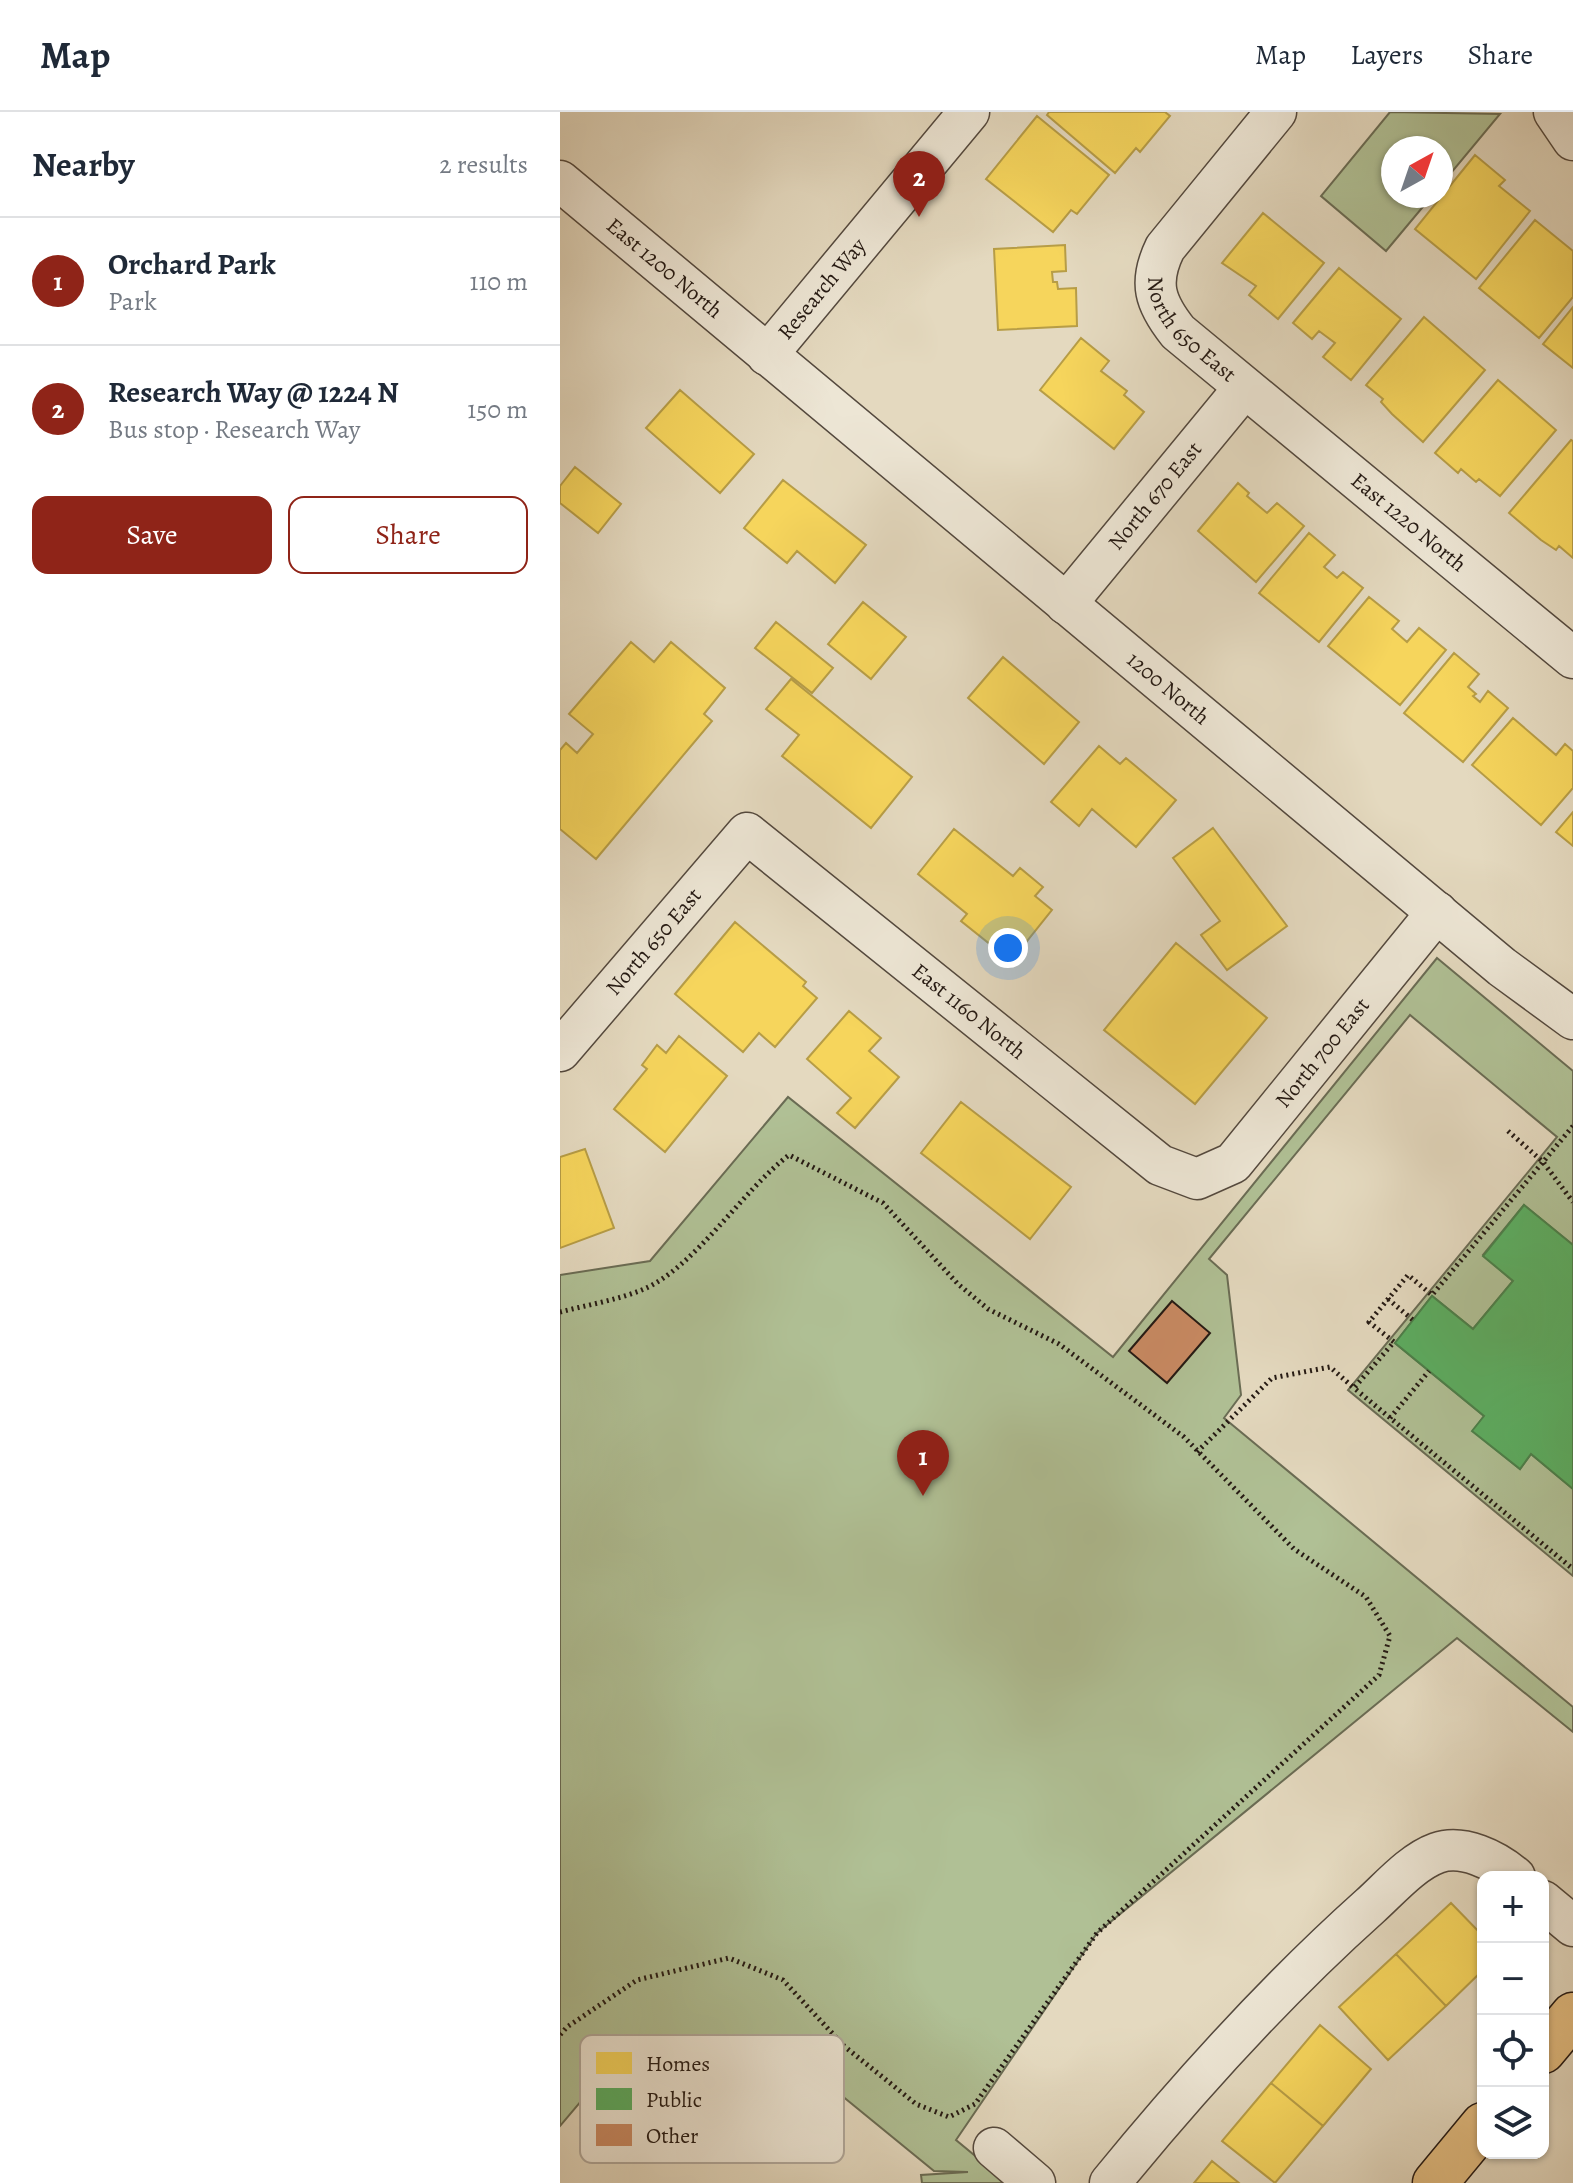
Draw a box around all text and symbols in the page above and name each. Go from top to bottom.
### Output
text: Map [40,29,110,81]
text: Map [1255,36,1306,74]
text: Layers [1350,36,1423,74]
text: Share [1467,36,1533,74]
north arrow [1381,136,1453,208]
text: Nearby [32,141,135,188]
text: 2 results [439,147,528,182]
pin: 2 [893,151,945,217]
street label: East 1200 North [600,211,729,326]
street label: Research Way [771,232,873,346]
text: Orchard Park [108,244,276,284]
text: 1 [53,264,63,299]
text: 110 m [470,264,528,299]
street label: North 650 East [1140,276,1243,389]
text: Park [108,284,157,319]
text: Research Way @ 1224 N [108,372,399,412]
text: 2 [52,392,64,427]
text: 150 m [467,392,528,427]
text: Bus stop · Research Way [108,412,360,447]
street label: North 670 East [1101,435,1209,557]
street label: East 1220 North [1344,466,1473,579]
button: Save [32,496,272,574]
button: Share [288,496,528,574]
street label: 1200 North [1120,645,1216,732]
street label: North 650 East [599,882,708,1002]
your location [988,928,1028,968]
street label: East 1160 North [906,956,1033,1067]
street label: North 700 East [1269,991,1376,1114]
pin: 1 [897,1430,949,1496]
map controls [1477,1871,1549,2159]
button: + [1477,1871,1549,1943]
button: − [1477,1943,1549,2015]
button: locate [1477,2015,1549,2087]
legend [580,2035,844,2163]
text: Homes [646,2049,710,2079]
text: Public [646,2085,702,2115]
button: layers [1477,2087,1549,2159]
text: Other [646,2121,699,2151]

